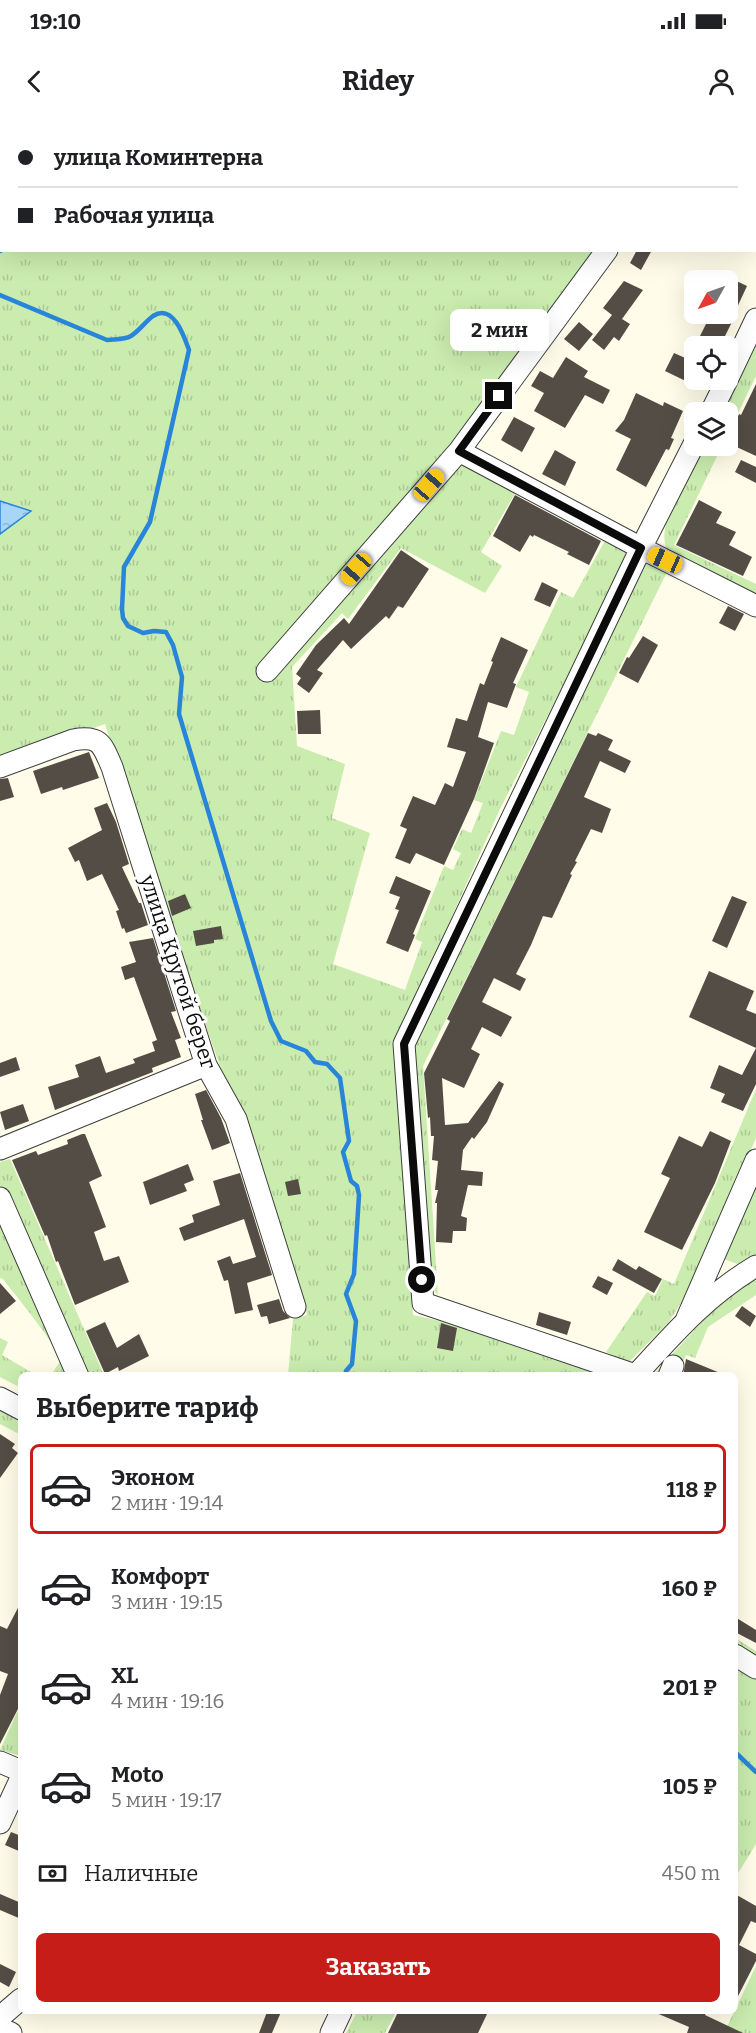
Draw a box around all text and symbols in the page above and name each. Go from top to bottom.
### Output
text: 19:10 [30,8,81,35]
icon: back [18,65,51,98]
text: Ridey [342,65,414,97]
icon: person [705,65,738,98]
text: улица Коминтерна [54,144,263,171]
text: Рабочая улица [54,202,214,229]
north arrow [684,270,738,324]
map controls [684,270,738,456]
callout: 2 мин [450,309,548,351]
text: 2 мин [471,318,528,342]
button: locate [684,336,738,390]
route end [485,382,512,409]
button: layers [684,402,738,456]
car [410,466,448,504]
car [645,544,685,576]
car [337,550,375,588]
street label: улица Крутой берег [134,871,222,1072]
route start [408,1266,435,1293]
text: Выберите тариф [36,1392,259,1424]
icon: car [39,1462,93,1516]
text: Эконом [111,1464,194,1491]
text: 118 ₽ [666,1476,717,1503]
text: 2 мин · 19:14 [111,1491,223,1515]
icon: car [39,1561,93,1615]
text: Комфорт [111,1563,209,1590]
text: 160 ₽ [662,1575,717,1602]
text: 3 мин · 19:15 [111,1590,223,1614]
icon: car [39,1660,93,1714]
text: XL [111,1662,138,1689]
text: 201 ₽ [663,1674,717,1701]
text: 4 мин · 19:16 [111,1689,224,1713]
icon: car [39,1759,93,1813]
text: Moto [111,1761,164,1788]
text: 105 ₽ [663,1773,717,1800]
text: 5 мин · 19:17 [111,1788,221,1812]
icon: cash [36,1857,69,1890]
text: Наличные [84,1860,198,1887]
text: 450 m [662,1861,720,1885]
button: Заказать [36,1933,720,2002]

